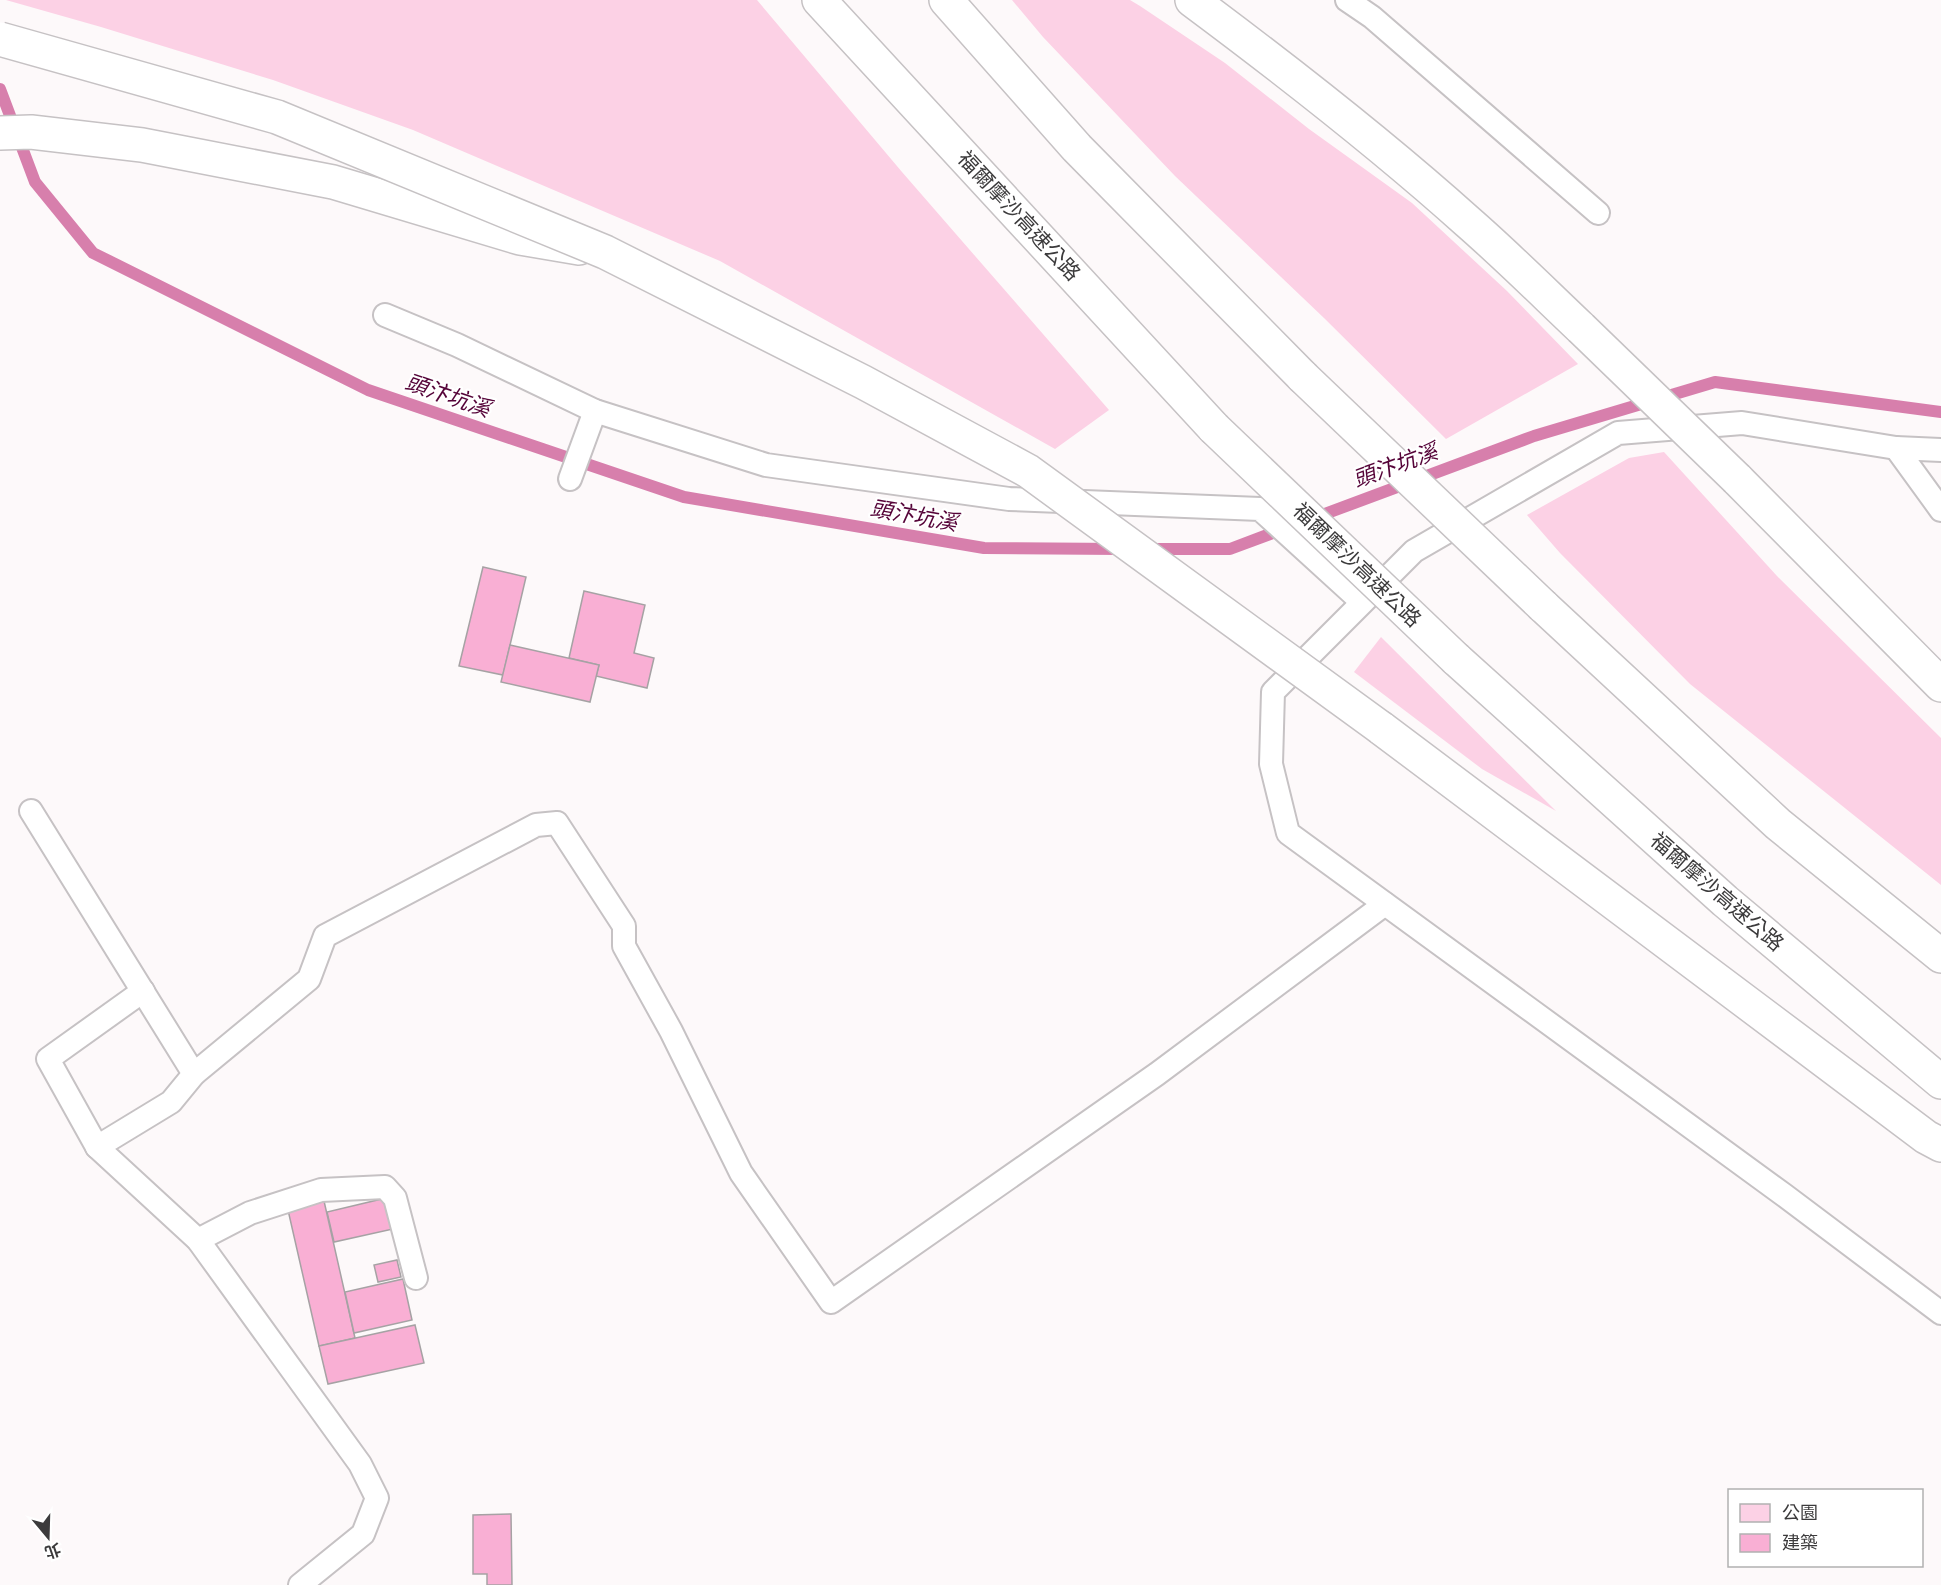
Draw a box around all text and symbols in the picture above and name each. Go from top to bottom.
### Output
street label: 福爾摩沙高速公路 [954,146,1086,285]
water label: 頭汴坑溪 [402,368,497,422]
water label: 頭汴坑溪 [1349,437,1443,491]
water label: 頭汴坑溪 [869,495,963,535]
street label: 福爾摩沙高速公路 [1289,497,1426,631]
street label: 福爾摩沙高速公路 [1646,827,1789,955]
legend [1728,1489,1923,1567]
text: 公園 [1782,1502,1818,1522]
north arrow [18,1507,78,1567]
text: 建築 [1782,1532,1818,1552]
text: 北 [42,1540,63,1562]

